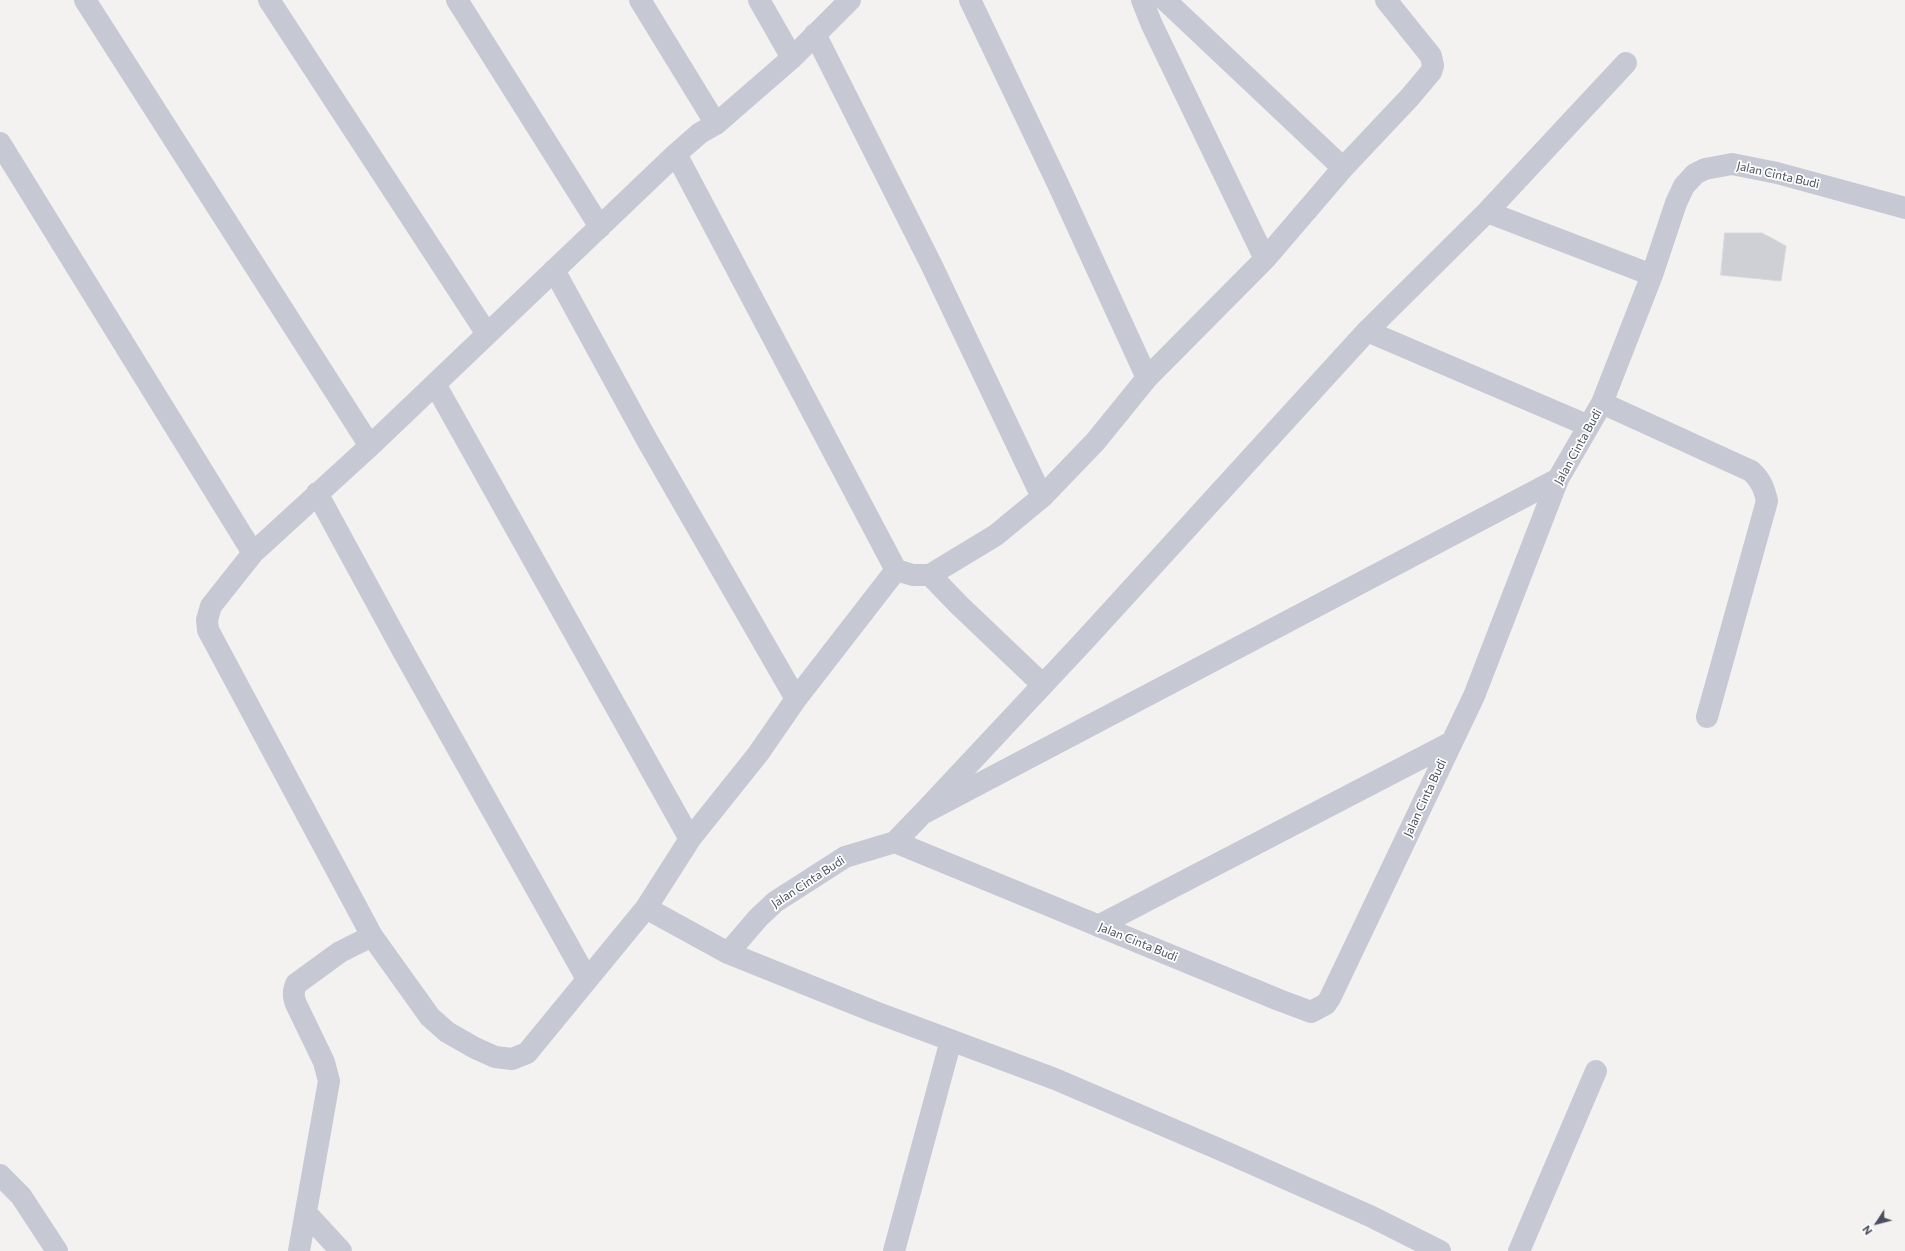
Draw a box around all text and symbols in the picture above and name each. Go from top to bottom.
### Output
street label: Jalan Cinta Budi [1735,158,1821,192]
street label: Jalan Cinta Budi [1551,407,1605,487]
street label: Jalan Cinta Budi [1401,757,1449,839]
street label: Jalan Cinta Budi [769,853,847,911]
street label: Jalan Cinta Budi [1096,920,1180,964]
north arrow [1857,1203,1897,1243]
text: N [1859,1223,1875,1238]

